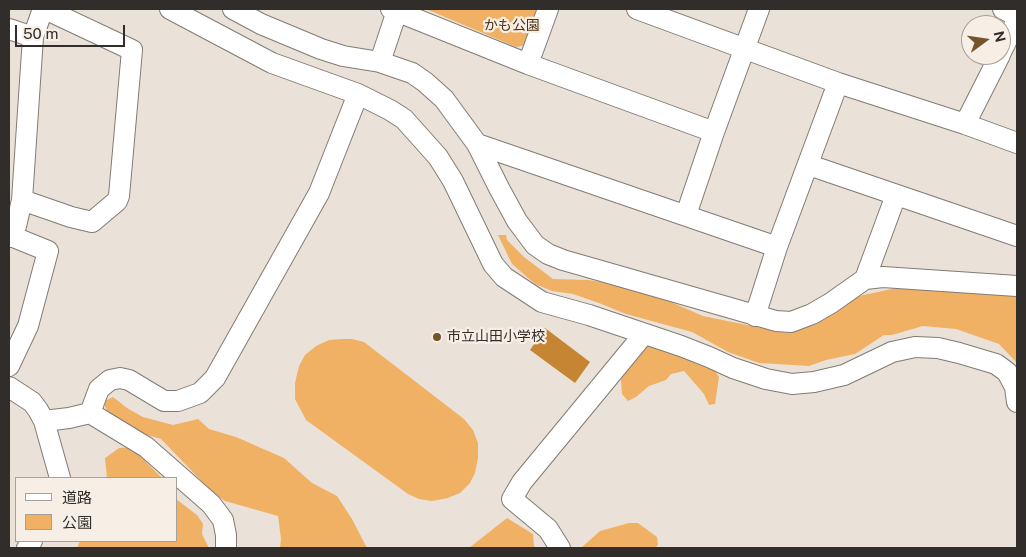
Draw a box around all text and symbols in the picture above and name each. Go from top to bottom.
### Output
scale bar [18,15,128,47]
north arrow [961,15,1011,65]
park label: かも公園 [484,18,540,34]
text: 50 m [23,25,58,42]
text: N [990,29,1009,44]
place label: 市立山田小学校 [447,329,545,345]
marker: 市立山田小学校 [431,331,443,343]
legend [15,477,178,542]
text: 道路 [62,489,92,506]
text: 公園 [62,514,92,531]

